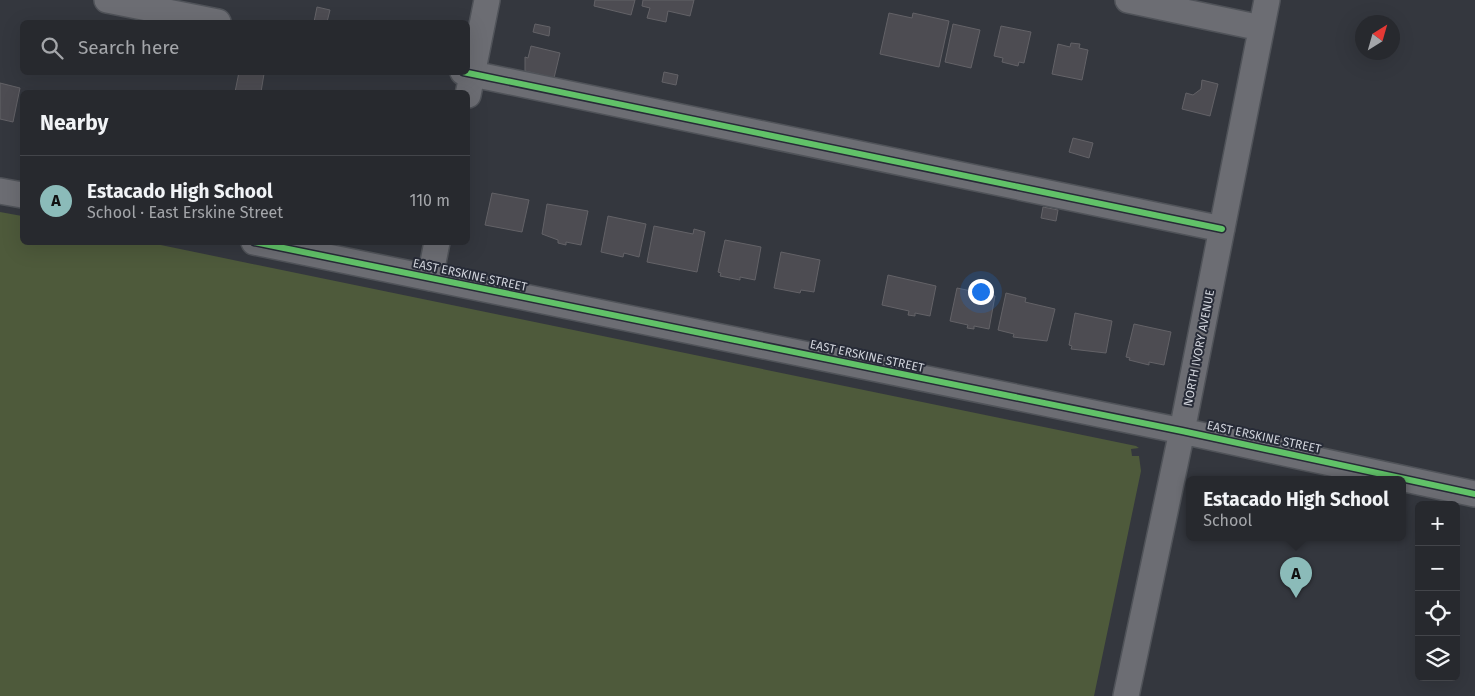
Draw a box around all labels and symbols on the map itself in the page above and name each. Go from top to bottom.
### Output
north arrow [1355,15,1400,60]
street label: EAST ERSKINE STREET [412,256,529,294]
your location [968,279,994,305]
street label: NORTH IVORY AVENUE [1181,288,1217,408]
street label: EAST ERSKINE STREET [809,337,926,375]
street label: EAST ERSKINE STREET [1206,418,1323,456]
pin: A [1280,557,1312,598]

